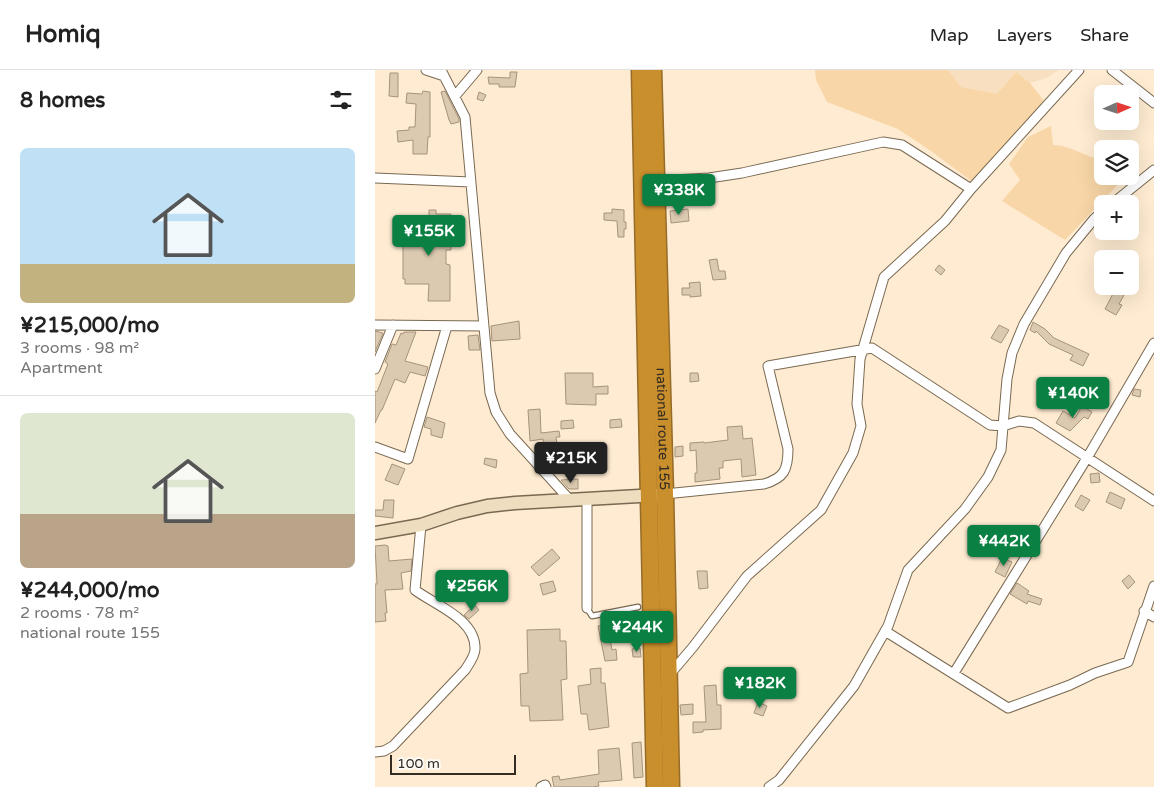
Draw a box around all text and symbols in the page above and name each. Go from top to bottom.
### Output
text: Homiq [25,20,101,49]
text: Map [930,24,969,46]
text: Layers [997,24,1052,46]
text: Share [1080,24,1129,46]
north arrow [1094,85,1139,130]
map controls [1094,85,1139,295]
icon: filters [327,86,355,114]
text: 8 homes [20,88,105,113]
button: layers [1094,140,1139,185]
pin: ¥338K [644,174,714,216]
icon: home [143,180,233,270]
text: ¥338K [653,180,705,200]
button: + [1094,195,1139,240]
pin: ¥155K [394,214,464,257]
text: ¥155K [403,221,455,241]
button: − [1094,250,1139,295]
text: ¥215,000/mo [20,313,159,338]
text: 3 rooms · 98 m² [20,338,139,358]
text: Apartment [20,358,103,378]
street label: national route 155 [652,367,673,490]
pin: ¥140K [1038,376,1108,419]
text: ¥140K [1047,383,1099,403]
pin: ¥215K [536,442,606,484]
icon: home [143,446,233,536]
text: ¥215K [545,448,597,468]
pin: ¥442K [969,524,1039,567]
text: ¥442K [978,531,1030,551]
pin: ¥256K [437,570,507,612]
text: ¥256K [446,576,498,596]
text: ¥244,000/mo [20,578,159,603]
text: 2 rooms · 78 m² [20,603,139,623]
pin: ¥244K [602,610,672,653]
text: ¥244K [611,617,663,637]
text: national route 155 [20,623,160,643]
pin: ¥182K [725,666,795,709]
text: ¥182K [734,673,786,693]
scale bar [390,752,516,775]
text: 100 m [397,755,440,772]

